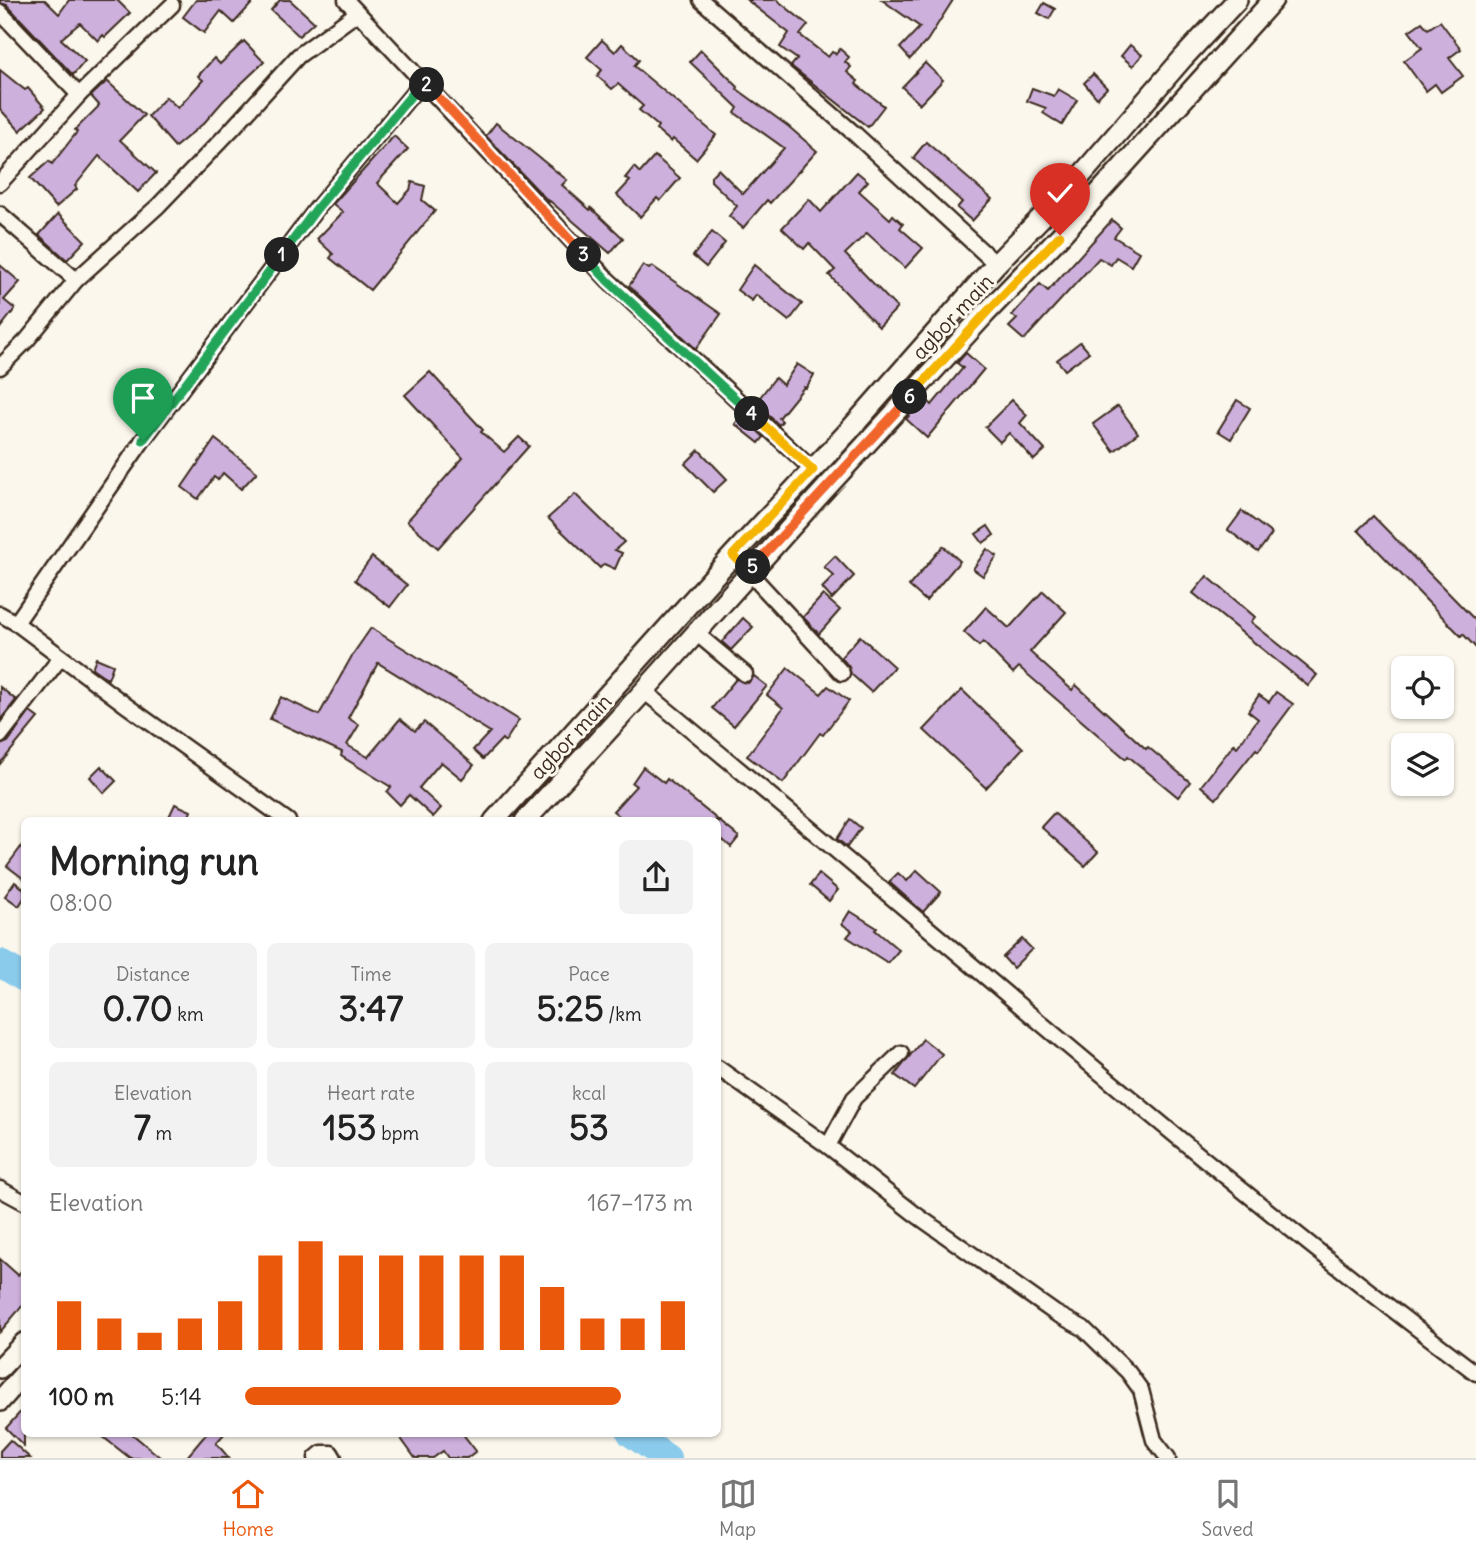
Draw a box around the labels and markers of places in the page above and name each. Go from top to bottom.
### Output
pin: 2 [410,68,444,102]
pin [1030,163,1090,235]
pin: 1 [264,238,300,272]
pin: 3 [566,238,602,272]
pin [113,368,173,440]
pin: 6 [892,380,928,414]
pin: 4 [734,396,770,432]
pin: 5 [736,550,770,584]

